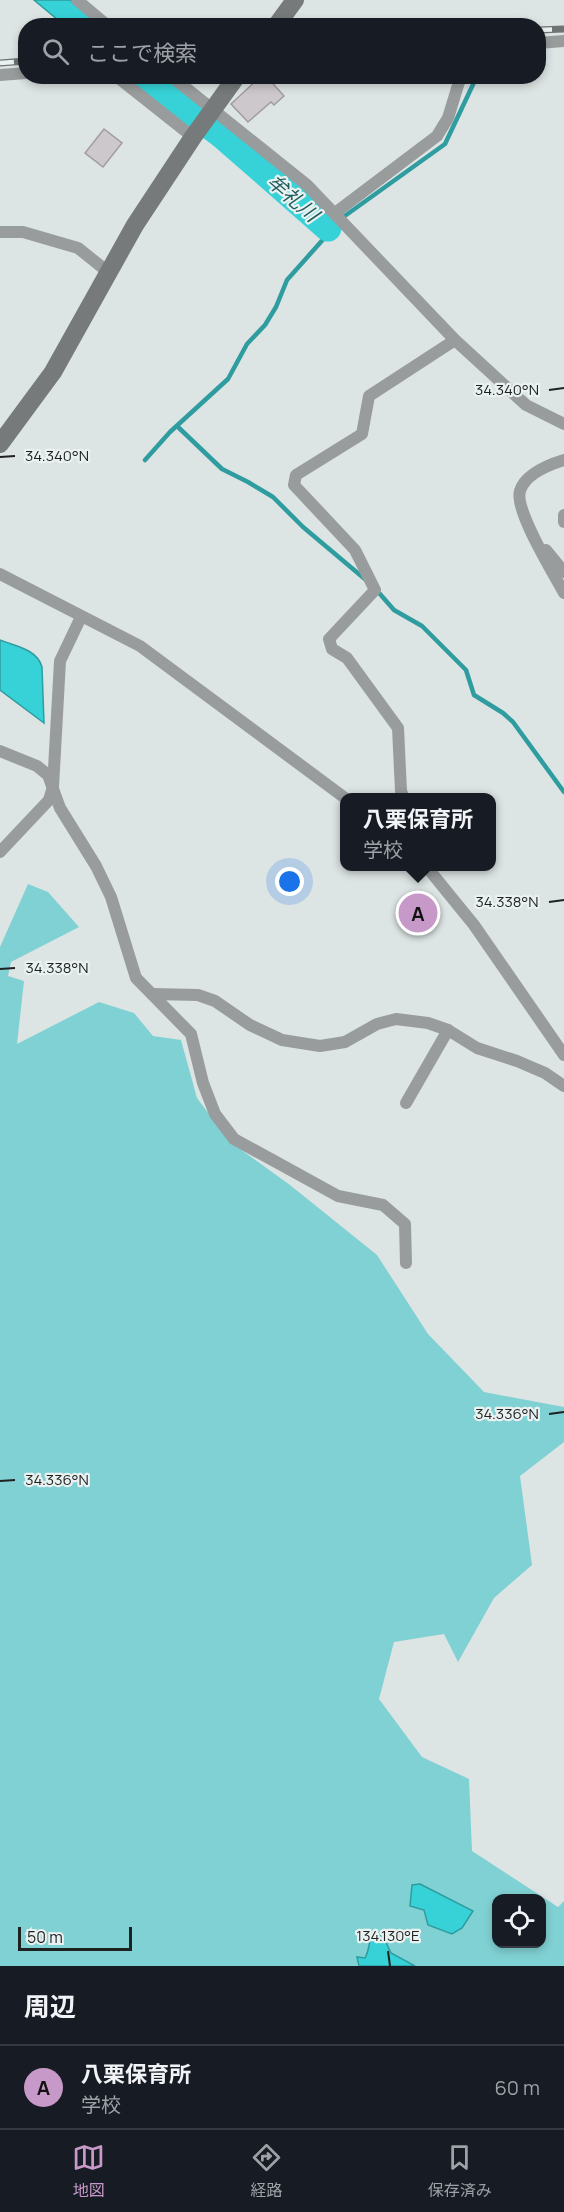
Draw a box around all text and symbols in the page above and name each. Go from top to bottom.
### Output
search box [18,18,546,84]
icon: search [39,35,72,68]
text: ここで検索 [87,38,197,68]
water label: 牟礼川 [262,168,326,229]
text: 34.340°N [475,379,539,400]
text: 34.340°N [25,445,89,466]
popup [340,793,496,871]
text: 八栗保育所 [363,804,473,834]
text: 学校 [363,836,403,863]
your location [275,867,304,896]
pin: A [398,890,438,936]
text: 34.338°N [476,891,538,912]
text: 34.338°N [26,957,88,978]
text: 34.336°N [475,1403,539,1424]
text: 34.336°N [25,1469,89,1490]
map controls [492,1894,546,1948]
button: locate [492,1894,546,1948]
scale bar [18,1924,132,1952]
text: 134.130°E [356,1925,420,1946]
text: 50 m [27,1926,63,1948]
text: 周辺 [24,1988,76,2024]
text: 八栗保育所 [81,2059,191,2089]
text: A [37,2074,50,2101]
text: 60 m [494,2074,540,2101]
text: 学校 [81,2091,121,2118]
tab: 地図 [72,2141,105,2201]
tab: 経路 [250,2141,283,2201]
tab: 保存済み [428,2141,492,2201]

